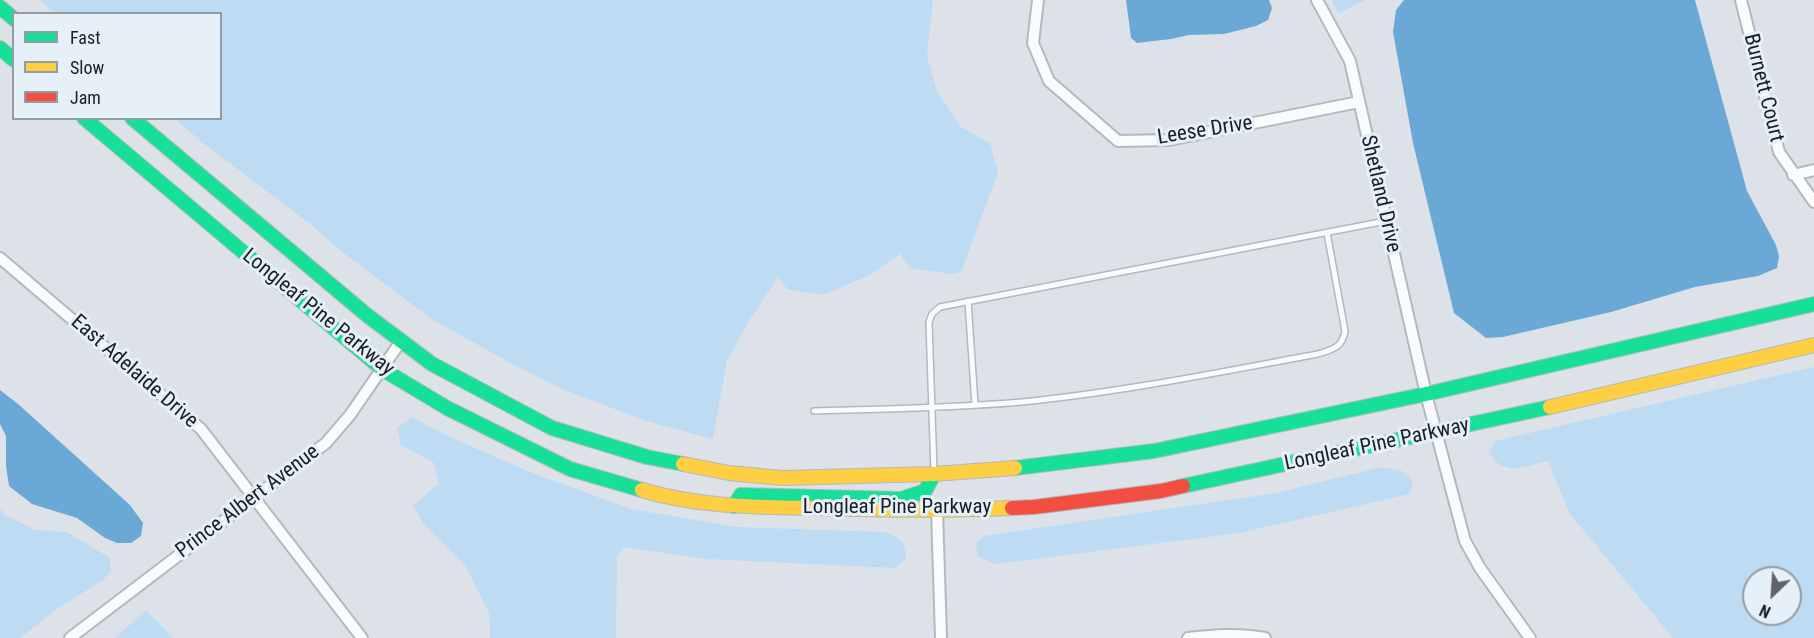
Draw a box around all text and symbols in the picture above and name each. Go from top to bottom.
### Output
legend [12,12,222,120]
text: Fast [70,27,101,48]
street label: Burnett Court [1737,31,1789,145]
text: Slow [70,57,104,78]
text: Jam [70,87,101,108]
street label: Leese Drive [1156,111,1254,151]
street label: Shetland Drive [1354,133,1406,255]
street label: Longleaf Pine Parkway [237,244,399,382]
street label: East Adelaide Drive [65,310,203,434]
street label: Longleaf Pine Parkway [1282,413,1472,477]
street label: Prince Albert Avenue [171,440,325,564]
street label: Longleaf Pine Parkway [803,495,991,521]
north arrow [1742,566,1802,626]
text: N [1757,600,1773,622]

